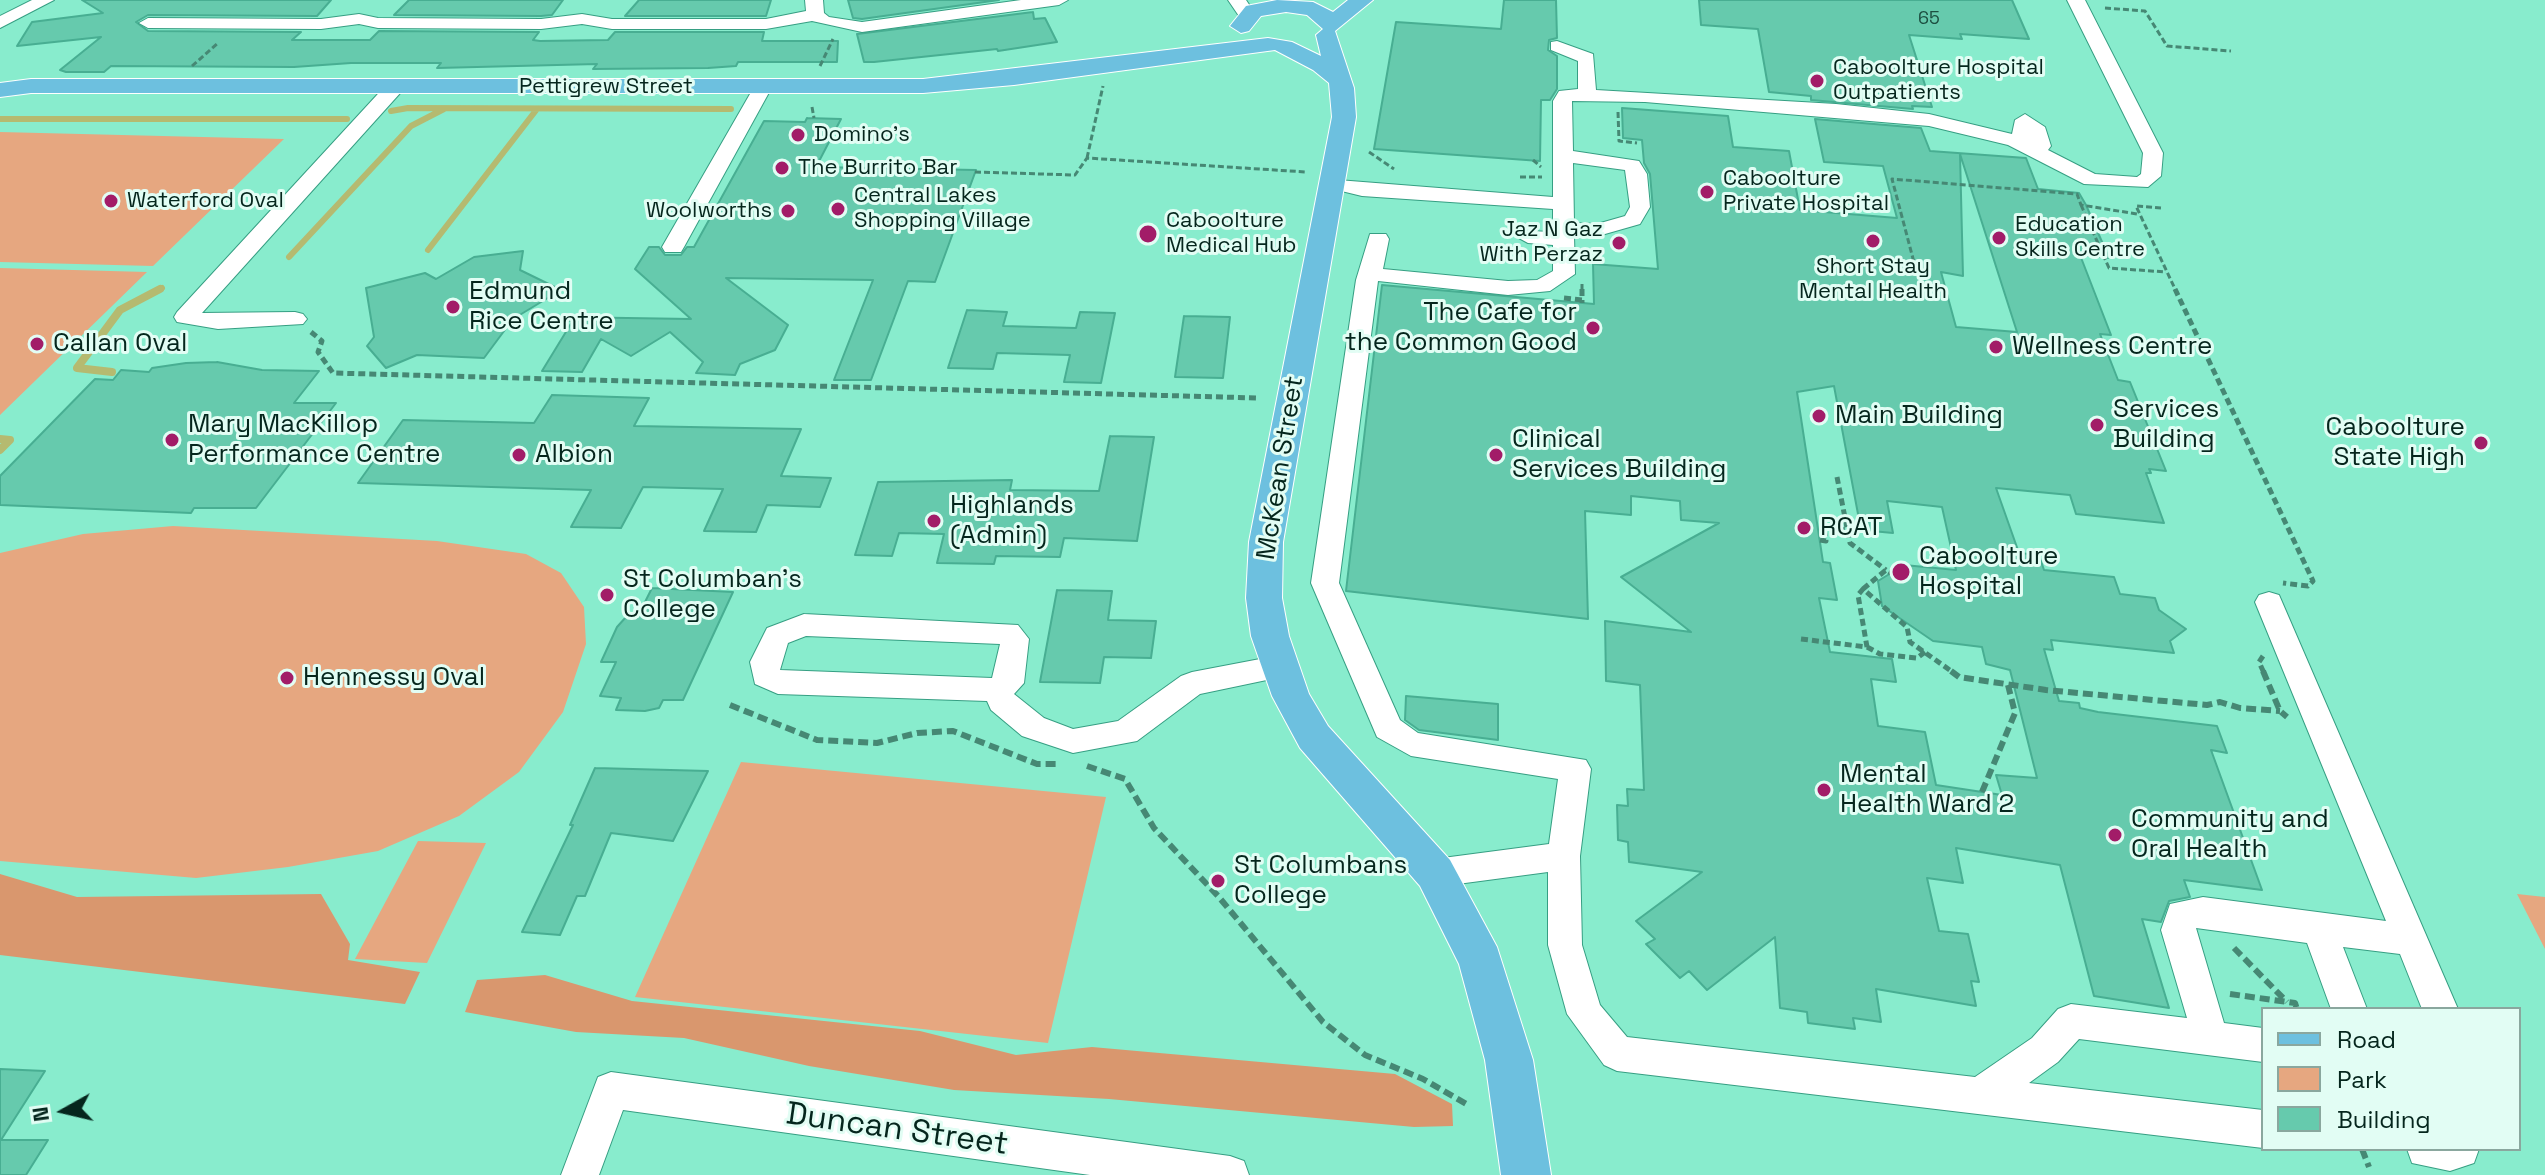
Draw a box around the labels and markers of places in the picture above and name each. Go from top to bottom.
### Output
place label: Caboolture Hospital Outpatients [1833,55,2044,106]
marker: Caboolture Hospital Outpatients [1808,72,1826,90]
place label: Domino's [814,122,910,148]
marker: Domino's [789,126,807,144]
place label: The Burrito Bar [798,155,958,181]
marker: The Burrito Bar [773,159,791,177]
place label: Caboolture Private Hospital [1723,166,1889,218]
place label: Central Lakes Shopping Village [854,183,1031,234]
marker: Caboolture Private Hospital [1698,183,1716,201]
place label: Waterford Oval [127,188,284,214]
marker: Waterford Oval [102,192,120,210]
place label: Woolworths [646,198,772,224]
marker: Central Lakes Shopping Village [829,200,847,218]
marker: Woolworths [779,202,797,220]
place label: Caboolture Medical Hub [1166,208,1297,260]
place label: Education Skills Centre [2015,212,2145,264]
place label: Jaz N Gaz With Perzaz [1479,217,1603,268]
marker: Caboolture Medical Hub [1137,223,1159,245]
marker: Education Skills Centre [1990,229,2008,247]
marker: Short Stay Mental Health [1864,232,1882,250]
marker: Jaz N Gaz With Perzaz [1610,234,1628,252]
place label: Short Stay Mental Health [1799,254,1947,306]
place label: Edmund Rice Centre [469,276,614,338]
place label: The Cafe for the Common Good [1345,297,1577,358]
marker: Edmund Rice Centre [444,298,462,316]
marker: The Cafe for the Common Good [1584,319,1602,337]
place label: Callan Oval [53,328,187,360]
place label: Wellness Centre [2012,331,2212,363]
marker: Callan Oval [28,335,46,353]
marker: Wellness Centre [1987,338,2005,356]
place label: Services Building [2113,394,2219,456]
place label: Main Building [1835,400,2003,432]
marker: Main Building [1810,407,1828,425]
place label: Mary MacKillop Performance Centre [188,409,440,470]
place label: Caboolture State High [2326,412,2465,474]
marker: Services Building [2088,416,2106,434]
place label: Clinical Services Building [1512,424,1726,486]
marker: Mary MacKillop Performance Centre [163,431,181,449]
marker: Caboolture State High [2472,434,2490,452]
place label: Albion [535,439,613,471]
marker: Albion [510,446,528,464]
marker: Clinical Services Building [1487,446,1505,464]
place label: Highlands (Admin) [950,490,1074,552]
marker: Highlands (Admin) [925,512,943,530]
place label: RCAT [1820,512,1883,544]
marker: RCAT [1795,519,1813,537]
place label: Caboolture Hospital [1919,541,2058,602]
marker: Caboolture Hospital [1890,561,1912,583]
place label: St Columban's College [623,564,802,626]
marker: St Columban's College [598,586,616,604]
place label: Hennessy Oval [303,662,485,694]
marker: Hennessy Oval [278,669,296,687]
place label: Mental Health Ward 2 [1840,759,2014,820]
marker: Mental Health Ward 2 [1815,781,1833,799]
place label: Community and Oral Health [2131,804,2329,866]
marker: Community and Oral Health [2106,826,2124,844]
place label: St Columbans College [1234,850,1407,912]
marker: St Columbans College [1209,872,1227,890]

